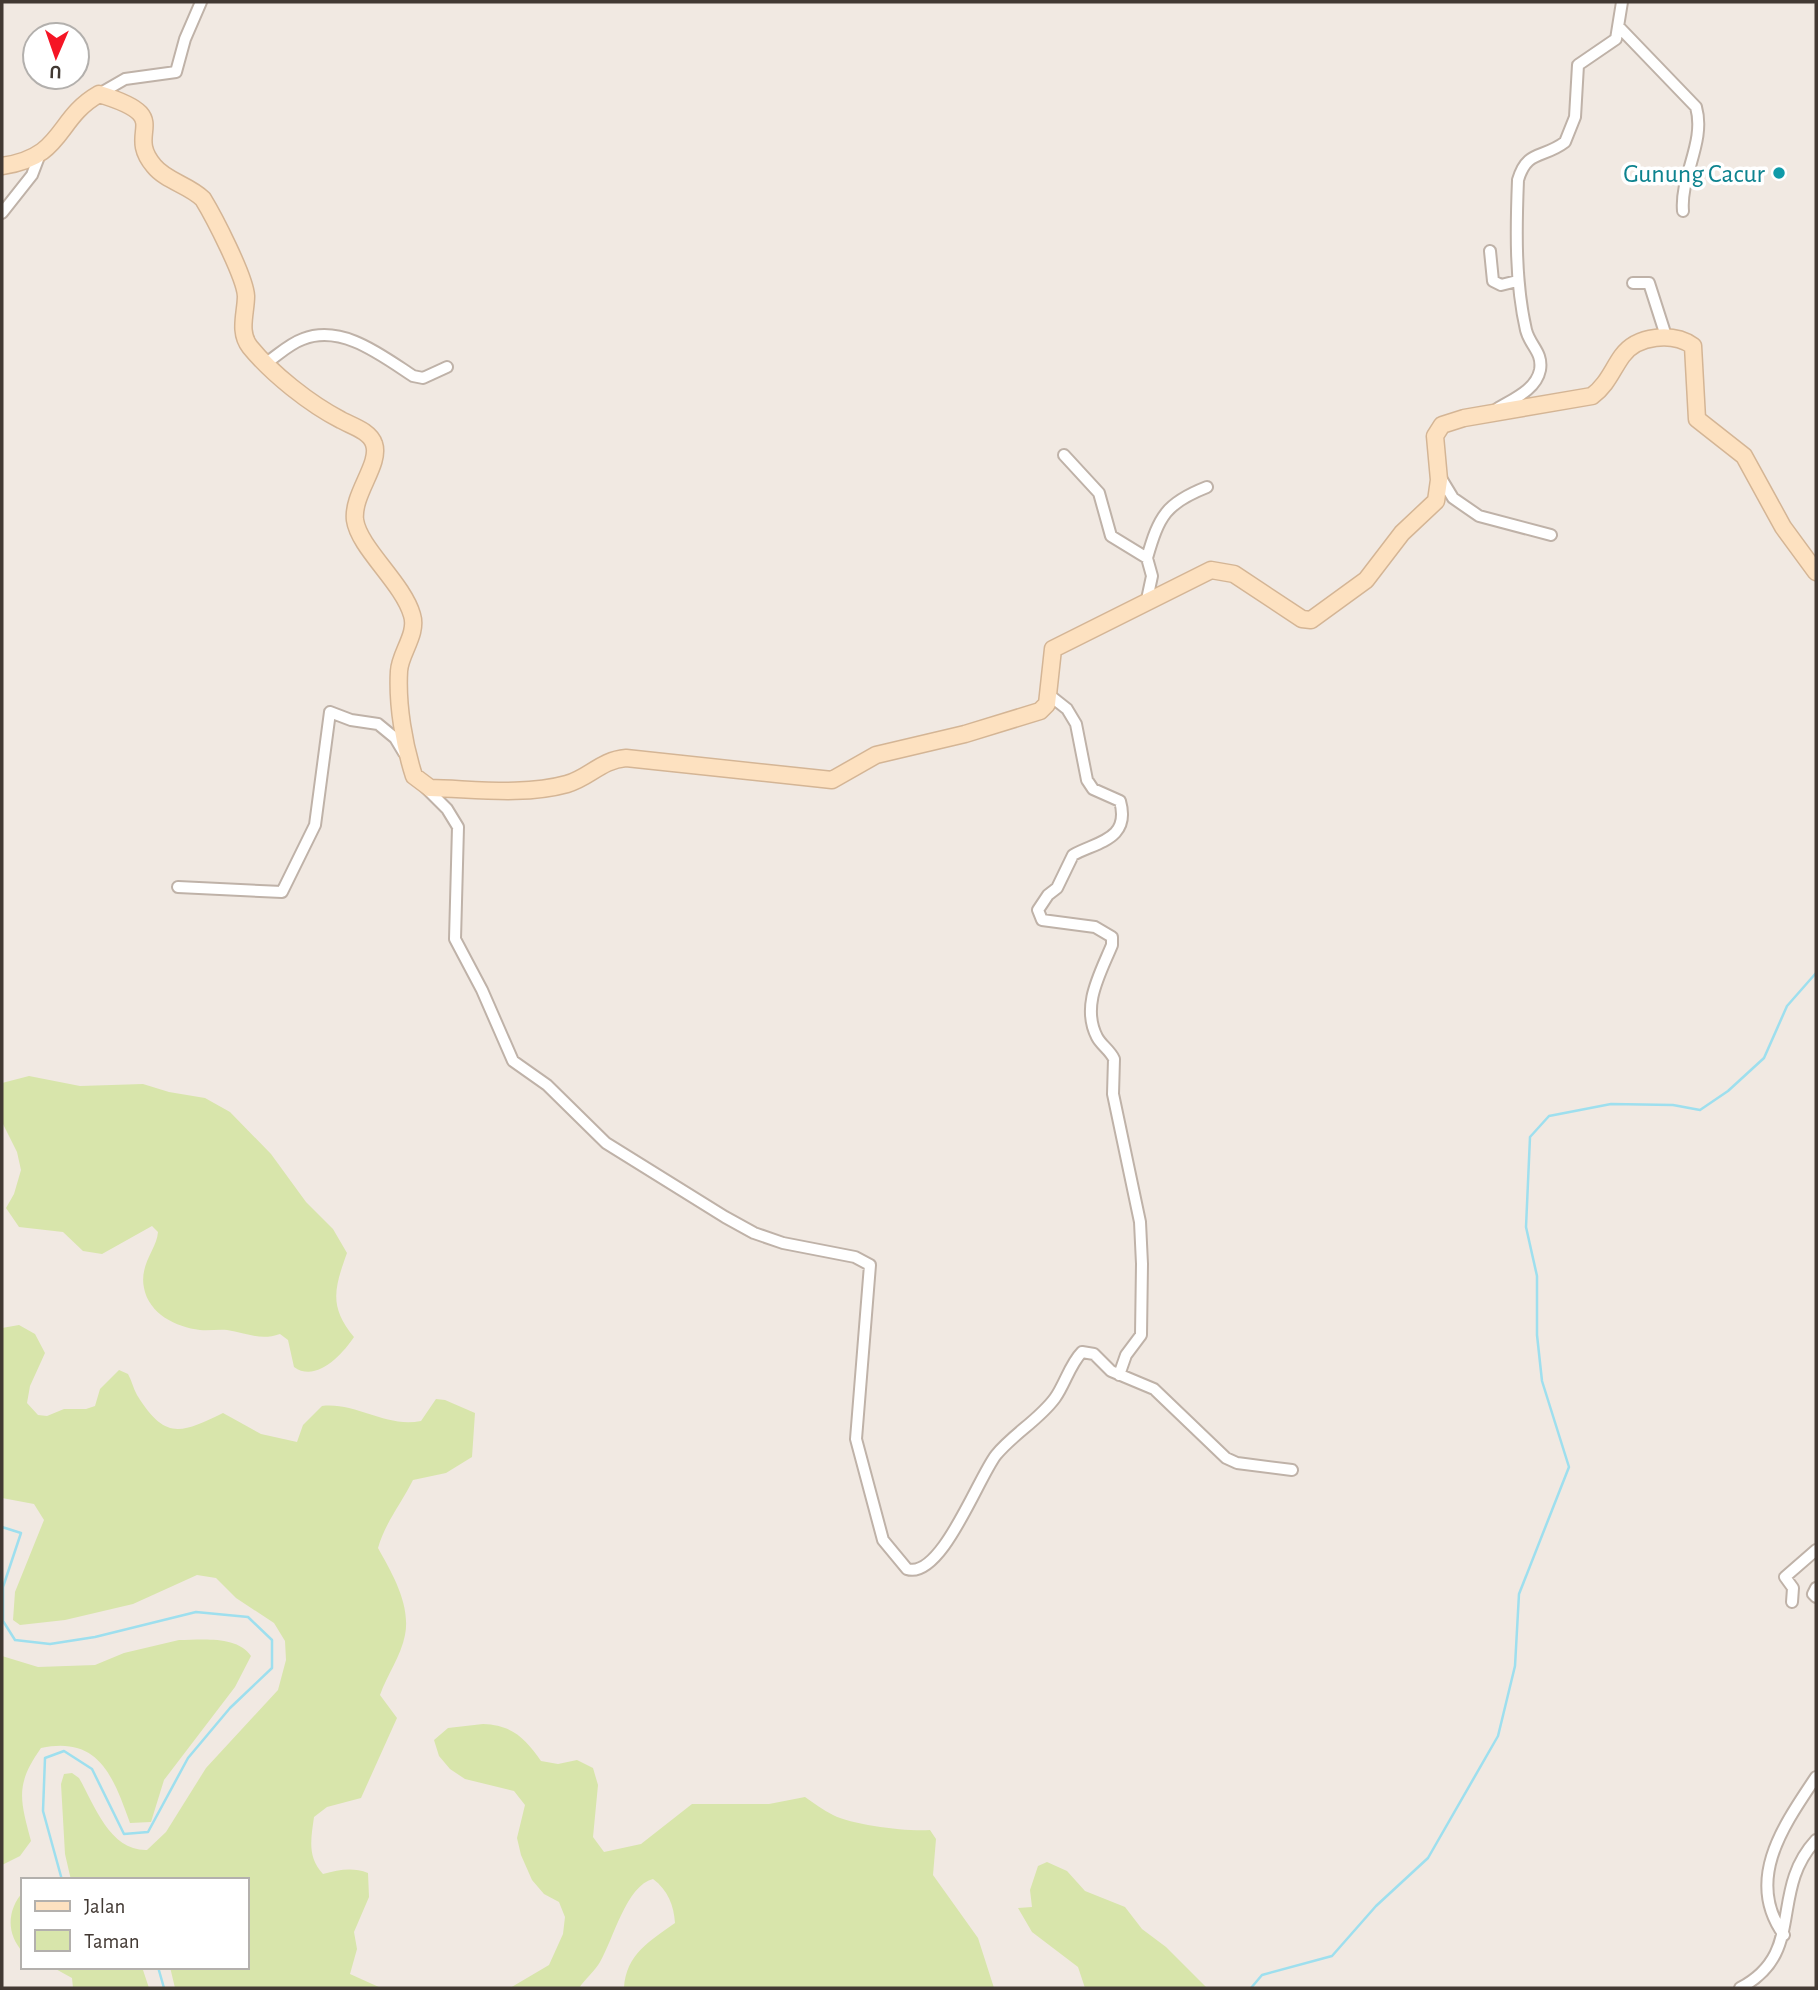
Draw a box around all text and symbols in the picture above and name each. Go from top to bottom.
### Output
north arrow [21,21,91,91]
text: U [49,62,62,81]
place label: Gunung Cacur [1623,161,1766,187]
marker: Gunung Cacur [1771,165,1787,181]
legend [21,1878,248,1969]
text: Jalan [84,1896,125,1917]
text: Taman [84,1931,140,1952]

